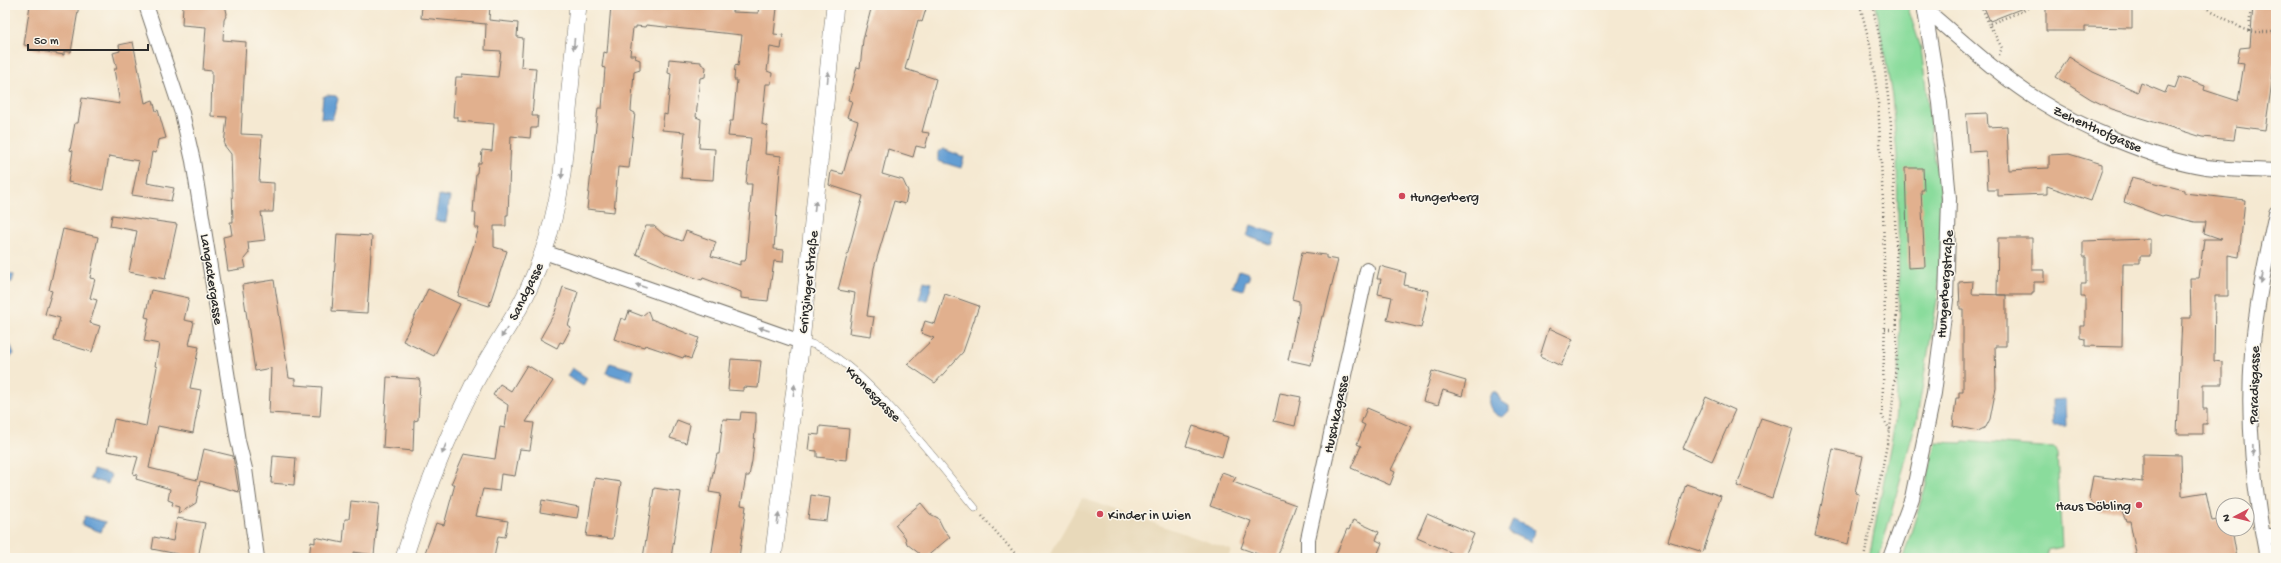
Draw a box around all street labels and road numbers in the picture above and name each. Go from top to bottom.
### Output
street label: Zehenthofgasse [2050,103,2145,158]
street label: Grinzinger Straße [796,229,823,335]
street label: Hungerbergstraße [1934,229,1959,339]
street label: Langackergasse [195,233,226,327]
street label: Sandgasse [506,260,549,324]
street label: Paradisgasse [2246,345,2265,425]
street label: Kronesgasse [841,363,904,427]
street label: Huschkagasse [1321,373,1354,455]

